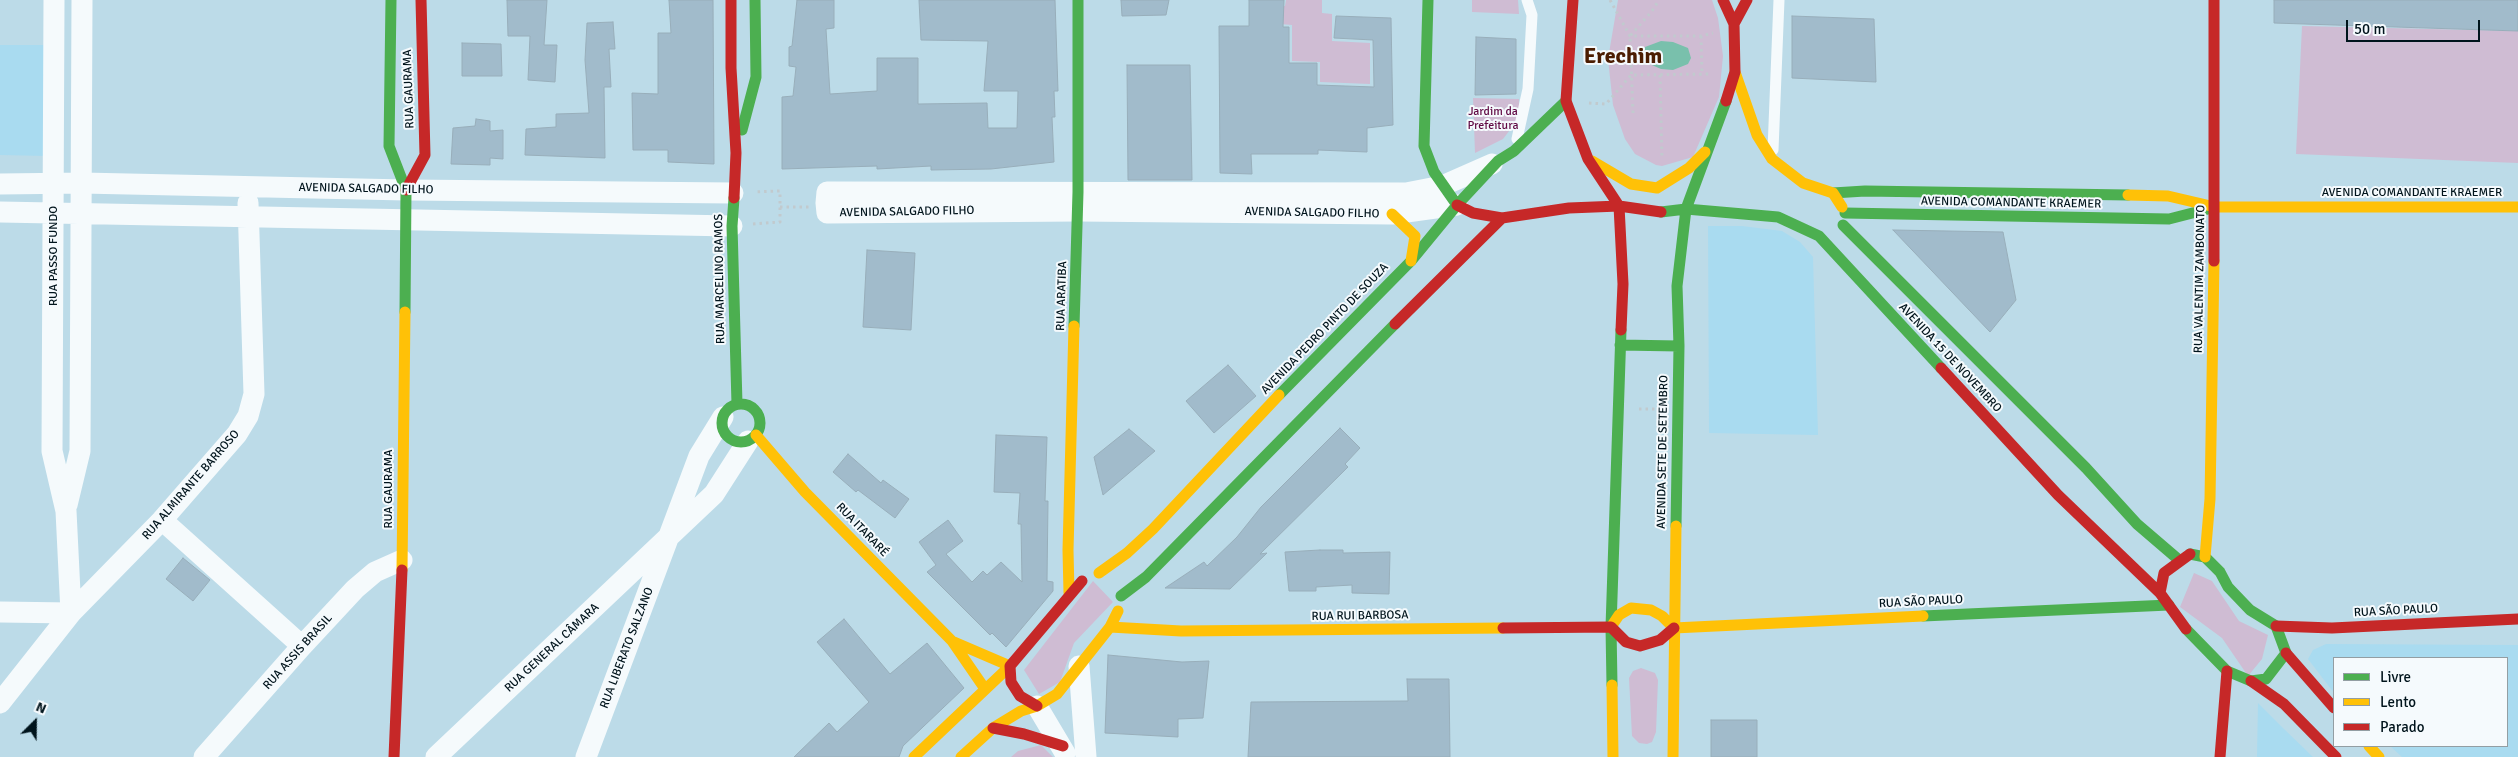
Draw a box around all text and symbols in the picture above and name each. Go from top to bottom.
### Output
scale bar [2348,10,2482,42]
text: 50 m [2354,20,2385,38]
district label: Erechim [1584,44,1662,70]
street label: RUA GAURAMA [400,49,418,129]
park label: Jardim da Prefeitura [1467,105,1519,133]
street label: AVENIDA SALGADO FILHO [298,181,434,197]
street label: AVENIDA COMANDANTE KRAEMER [2322,186,2502,200]
street label: AVENIDA COMANDANTE KRAEMER [1921,194,2101,212]
street label: AVENIDA SALGADO FILHO [839,204,975,220]
street label: AVENIDA SALGADO FILHO [1244,205,1380,221]
street label: RUA VALENTIM ZAMBONATO [2192,205,2208,353]
street label: RUA PASSO FUNDO [47,206,61,306]
street label: RUA MARCELINO RAMOS [712,214,728,344]
street label: AVENIDA PEDRO PINTO DE SOUZA [1258,260,1392,398]
street label: RUA ARATIBA [1054,261,1070,331]
street label: AVENIDA 15 DE NOVEMBRO [1896,300,2004,416]
street label: AVENIDA SETE DE SETEMBRO [1654,375,1672,529]
street label: RUA ALMIRANTE BARROSO [139,427,243,543]
street label: RUA GAURAMA [382,449,396,529]
street label: RUA ITARARÉ [833,500,891,560]
street label: RUA LIBERATO SALZANO [597,585,657,711]
street label: RUA SÃO PAULO [1879,593,1963,611]
street label: RUA GENERAL CÂMARA [502,601,602,695]
street label: RUA SÃO PAULO [2354,602,2438,620]
street label: RUA RUI BARBOSA [1311,608,1409,624]
street label: RUA ASSIS BRASIL [260,611,336,693]
legend [2333,657,2508,747]
text: Livre [2380,668,2411,686]
text: Lento [2380,693,2416,711]
north arrow [10,697,60,747]
text: N [33,698,49,717]
text: Parado [2380,718,2425,736]

